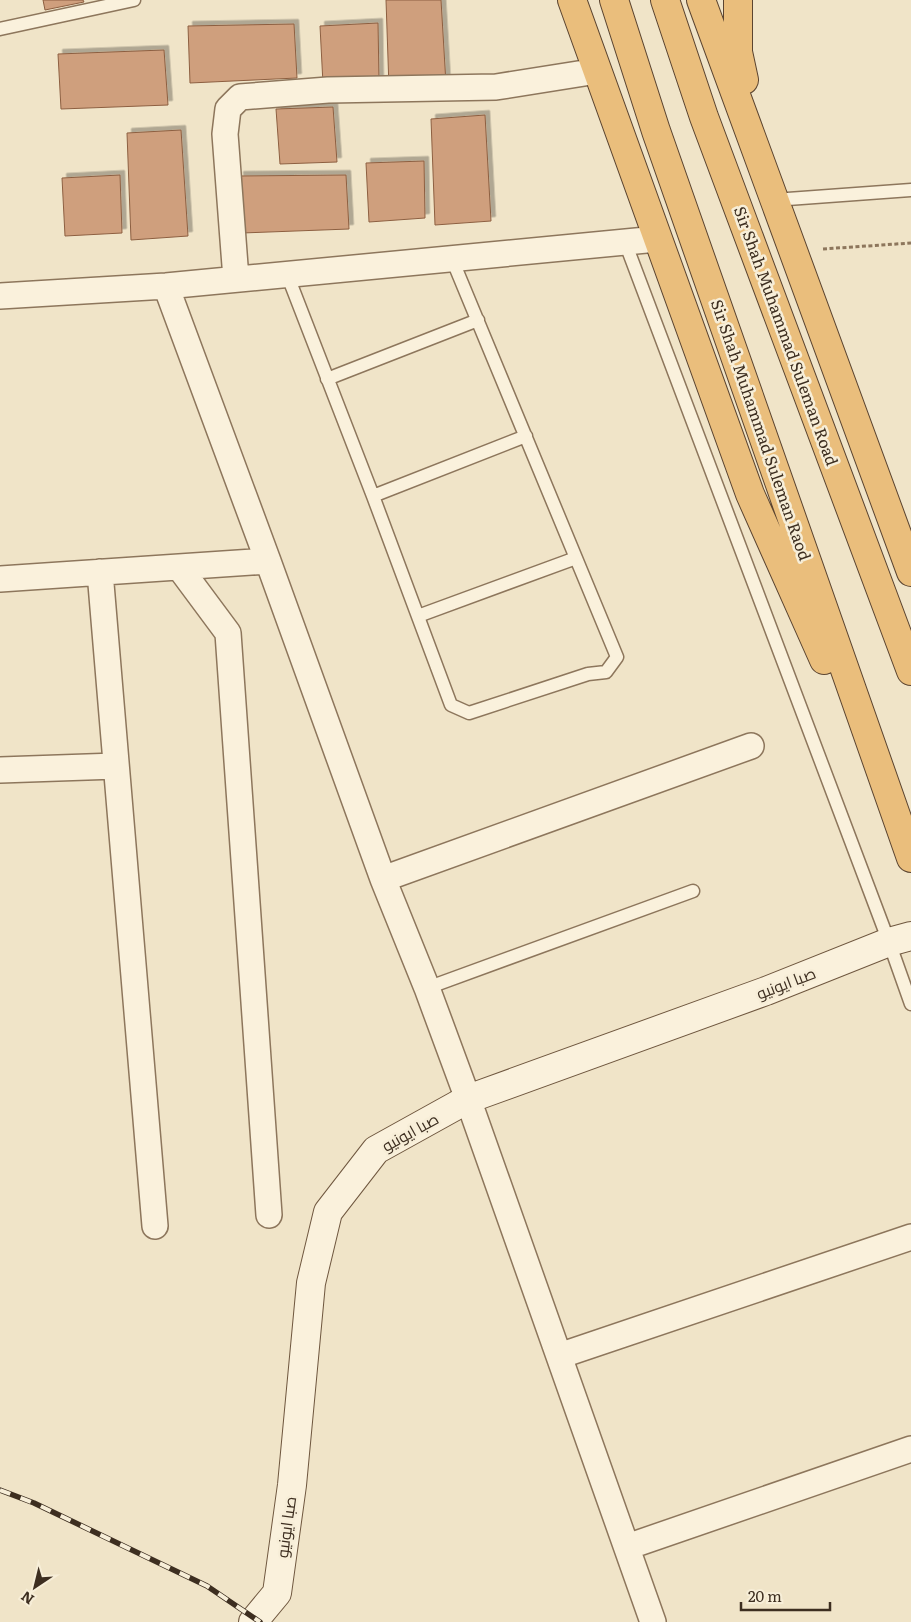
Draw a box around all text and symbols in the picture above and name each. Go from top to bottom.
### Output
street label: Sir Shah Muhammad Suleman Road [729,203,845,469]
street label: Sir Shah Muhammad Suleman Raod [706,296,818,564]
street label: صبا ایونیو [752,960,819,1004]
street label: صبا ایونیو [377,1106,442,1157]
street label: صبا ایونیو [269,1495,301,1559]
north arrow [10,1562,60,1612]
scale bar [741,1580,830,1612]
text: 20 m [748,1584,782,1607]
text: N [16,1587,38,1610]

